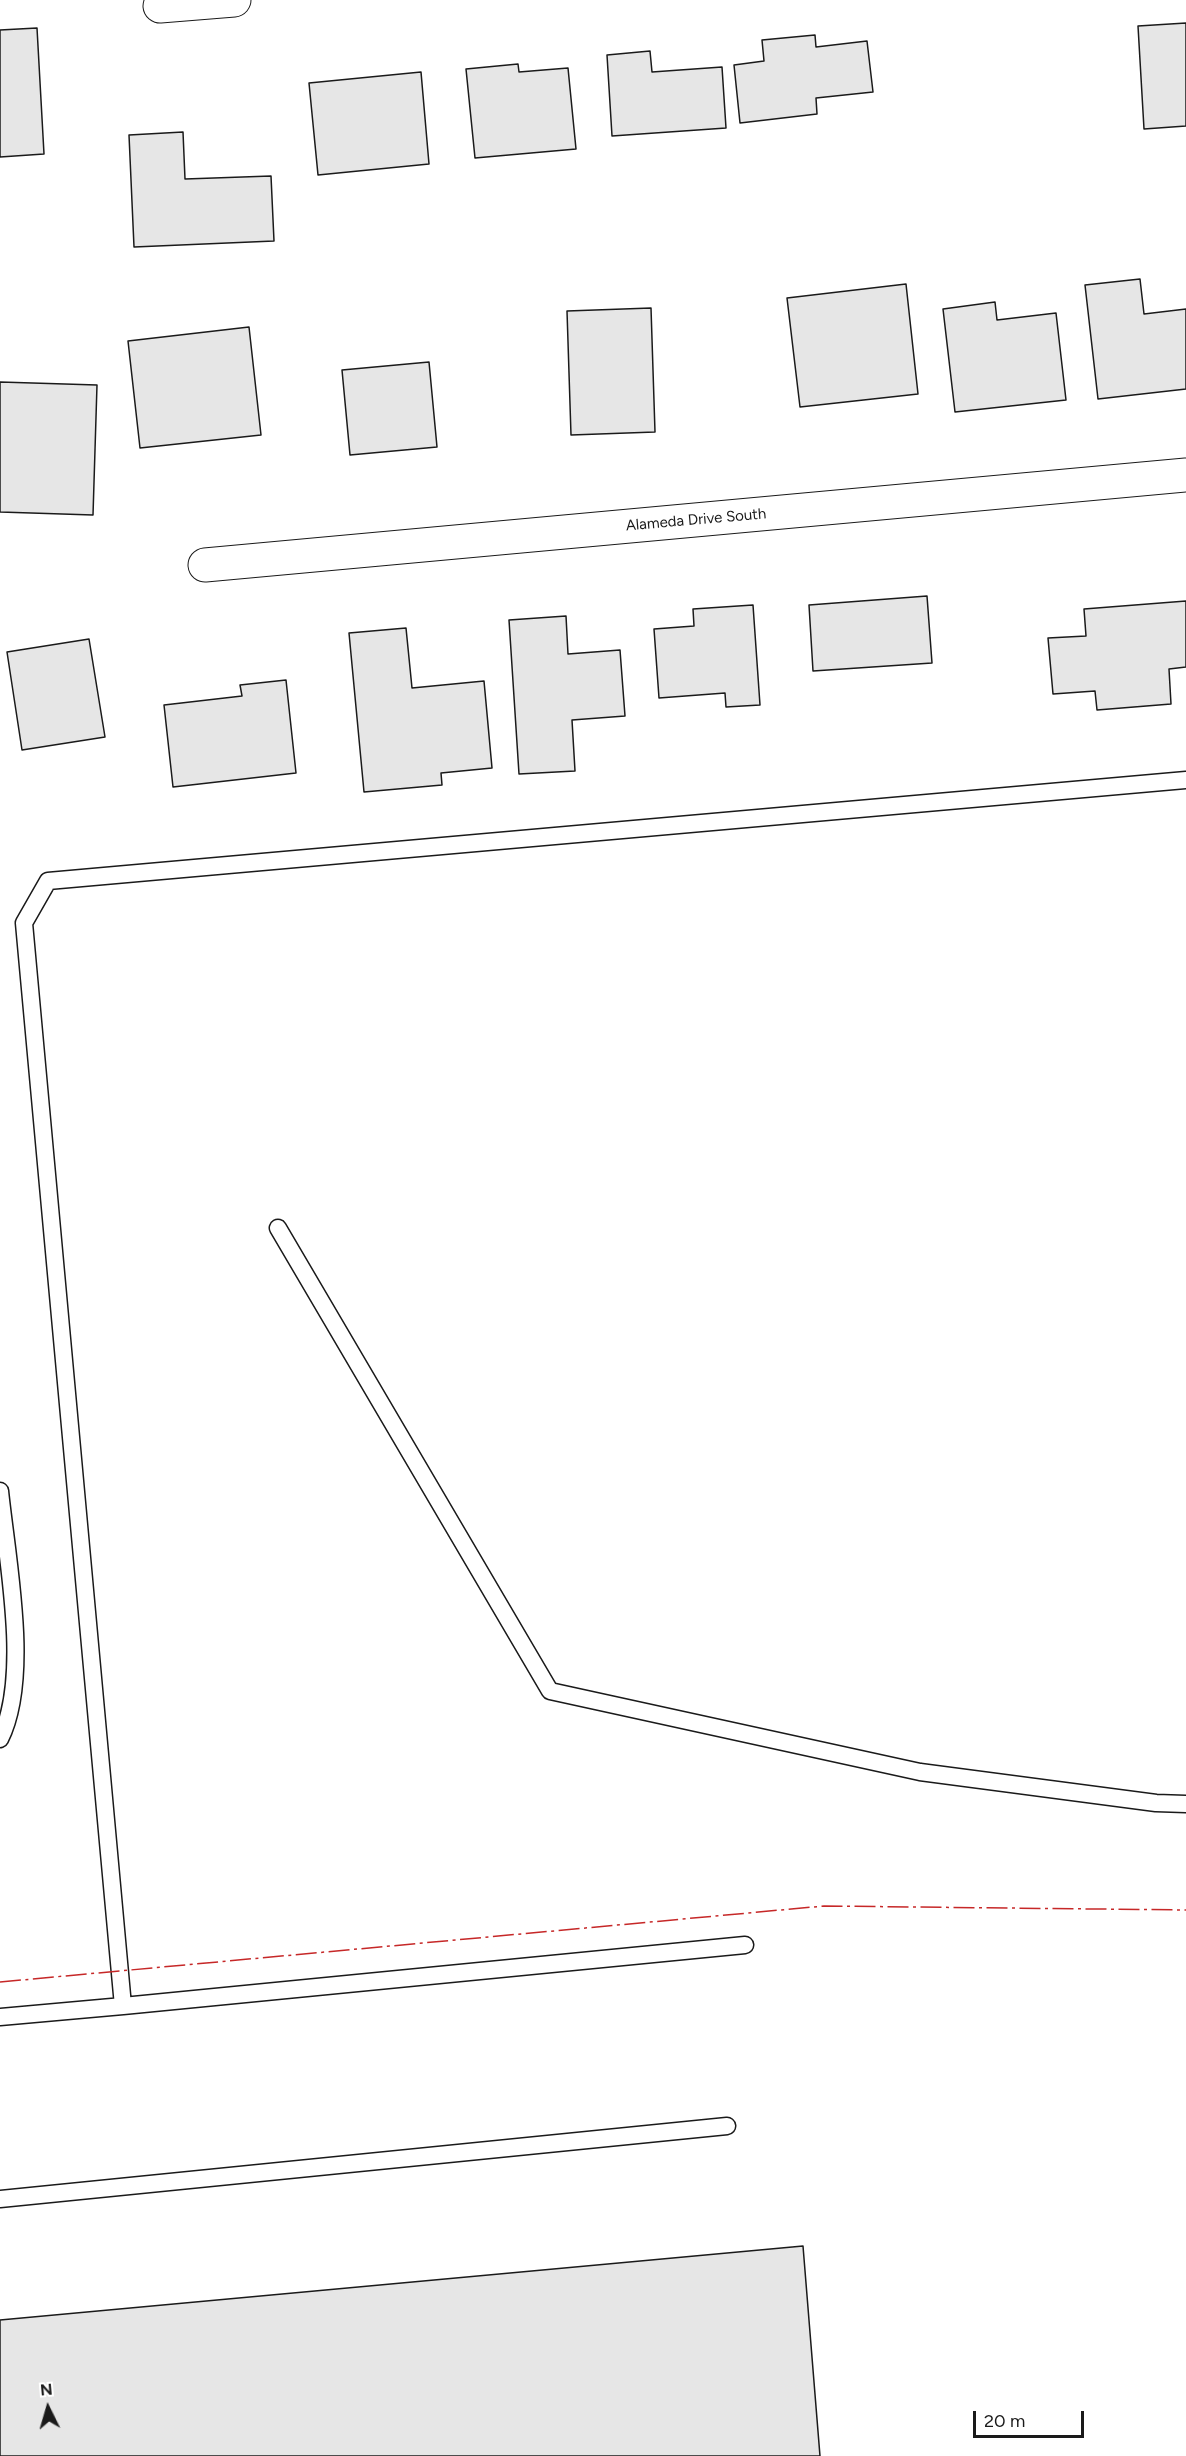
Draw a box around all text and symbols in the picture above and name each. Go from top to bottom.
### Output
street label: Alameda Drive South [625,505,767,535]
north arrow [18,2378,78,2438]
text: N [39,2380,53,2400]
scale bar [976,2399,1087,2437]
text: 20 m [984,2410,1025,2432]

